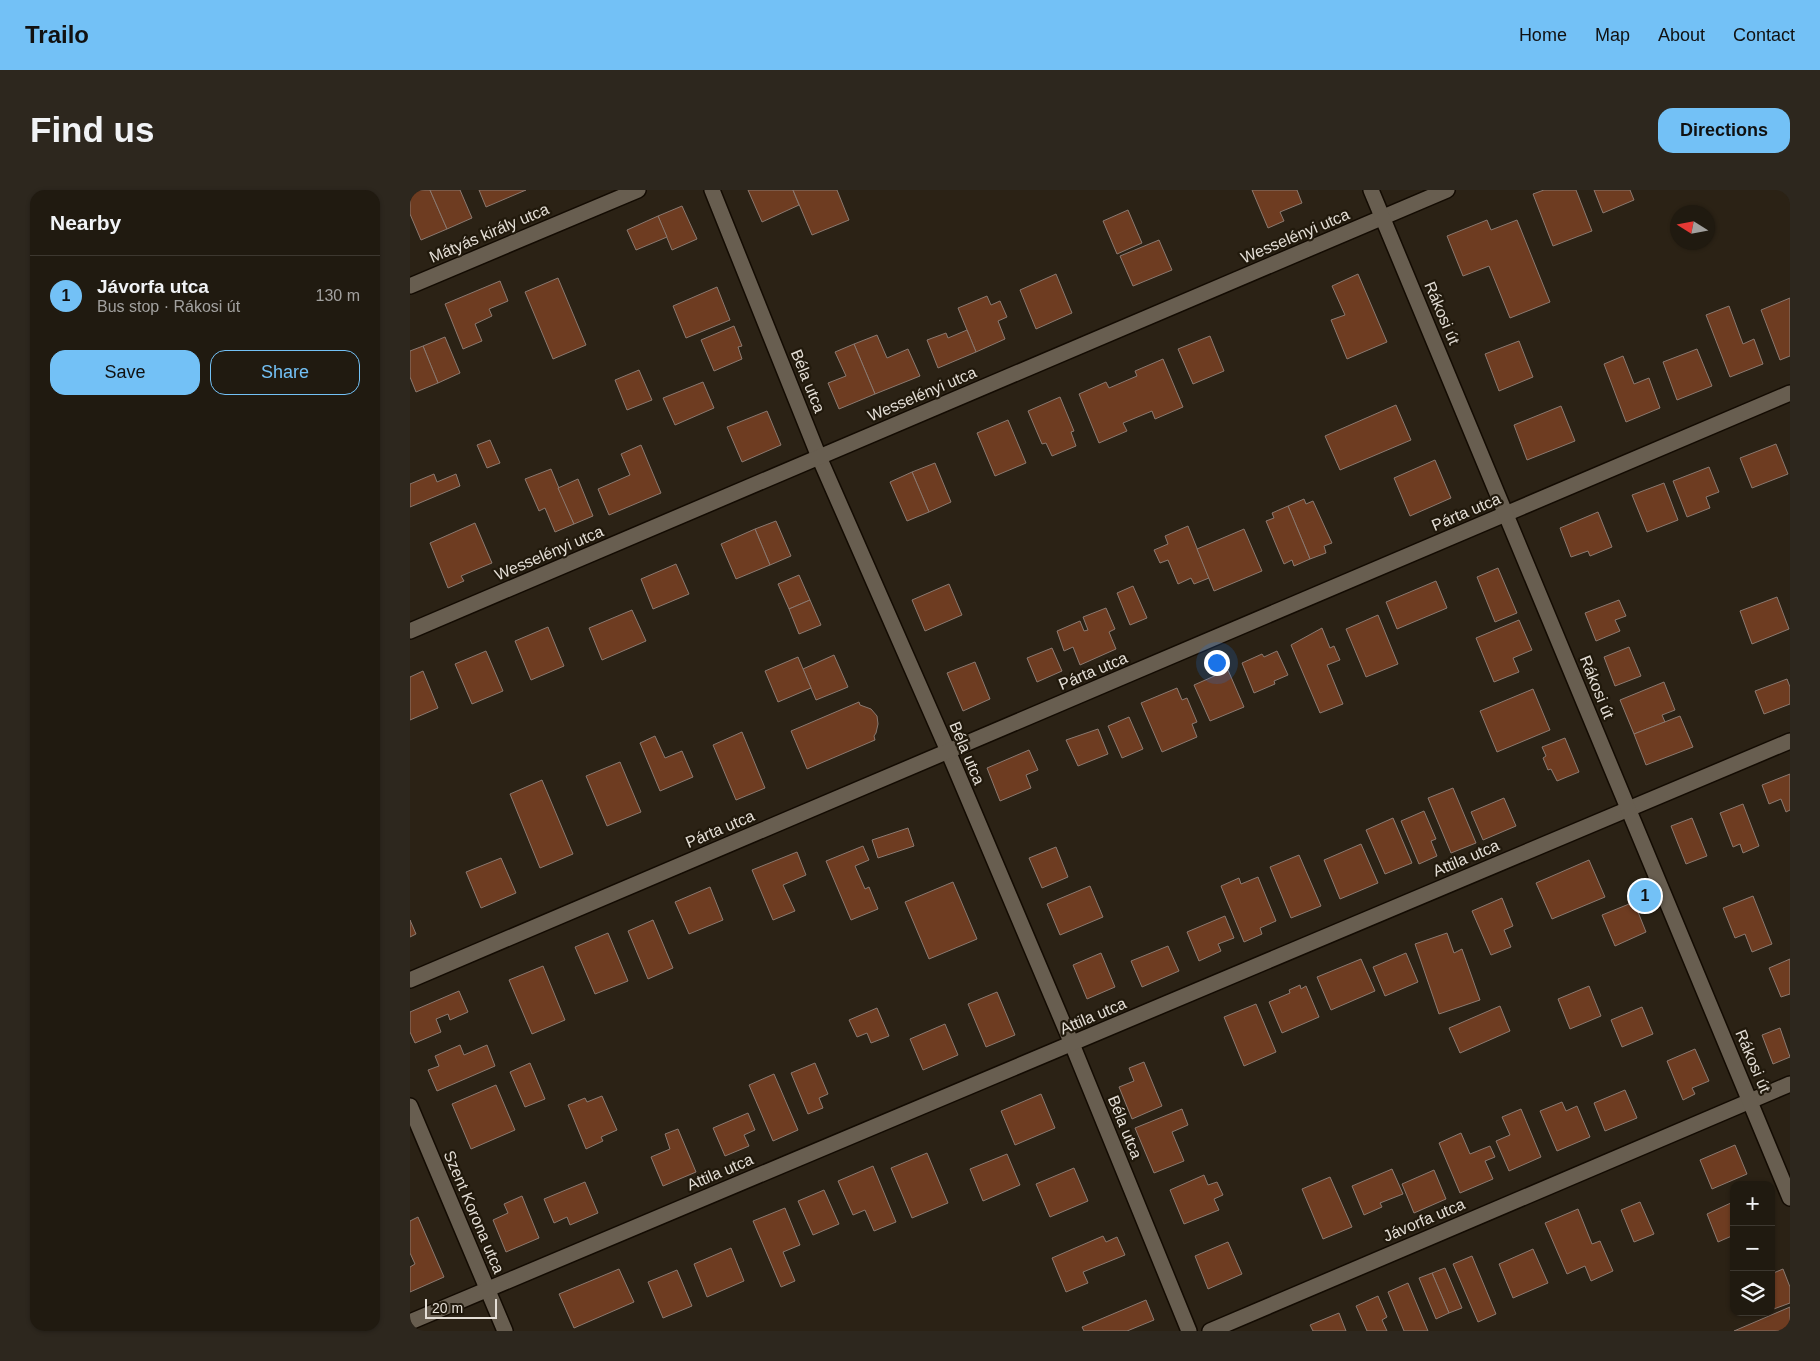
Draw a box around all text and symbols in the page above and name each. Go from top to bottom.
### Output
text: Trailo [25,21,89,48]
text: Home [1519,25,1567,45]
text: Map [1595,25,1630,45]
text: About [1658,25,1705,45]
text: Contact [1733,25,1795,45]
button: Directions [1658,108,1790,153]
text: Find us [30,110,154,149]
street label: Mátyás király utca [427,200,551,266]
street label: Wesselényi utca [1238,205,1352,267]
north arrow [1670,205,1715,250]
text: Nearby [50,211,121,234]
text: Jávorfa utca [97,276,209,297]
street label: Rákosi út [1421,279,1463,348]
text: 1 [62,287,70,304]
text: 130 m [316,287,360,304]
text: Bus stop · Rákosi út [97,298,240,315]
street label: Béla utca [788,347,828,415]
button: Save [50,350,200,395]
button: Share [210,350,360,395]
street label: Wesselényi utca [865,363,979,425]
street label: Párta utca [1429,490,1503,534]
street label: Wesselényi utca [492,522,606,584]
street label: Párta utca [1056,649,1130,693]
your location [1204,650,1230,676]
street label: Rákosi út [1577,653,1618,722]
street label: Béla utca [946,719,988,787]
street label: Párta utca [683,807,757,851]
street label: Attila utca [1430,836,1502,880]
pin: 1 [1629,877,1661,915]
street label: Attila utca [1057,994,1129,1038]
street label: Rákosi út [1732,1027,1774,1096]
street label: Béla utca [1105,1093,1145,1161]
street label: Szent Korona utca [440,1148,508,1276]
street label: Attila utca [684,1150,756,1194]
map controls [1730,1181,1775,1316]
button: + [1730,1181,1775,1226]
street label: Jávorfa utca [1381,1195,1468,1245]
button: − [1730,1226,1775,1271]
button: layers [1730,1271,1775,1316]
scale bar [425,1296,498,1319]
text: 20 m [432,1300,463,1316]

